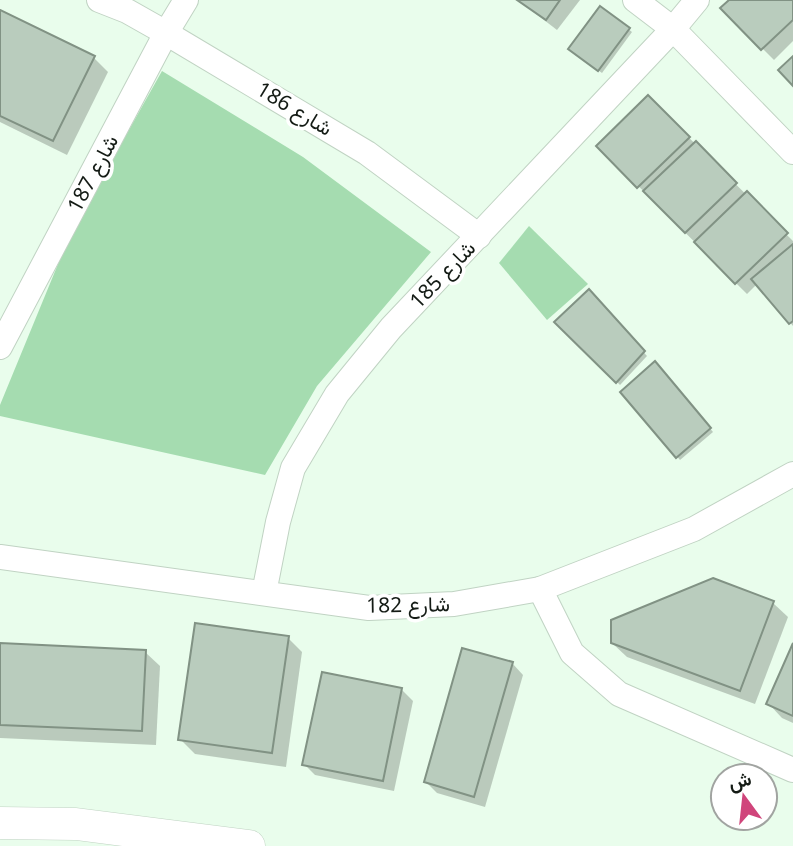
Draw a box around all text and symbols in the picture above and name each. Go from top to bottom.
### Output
street label: شارع 186 [251,74,338,142]
street label: شارع 187 [60,129,125,217]
street label: شارع 185 [403,234,482,315]
street label: شارع 182 [366,589,450,620]
north arrow [709,762,779,832]
text: ش [725,765,754,796]

